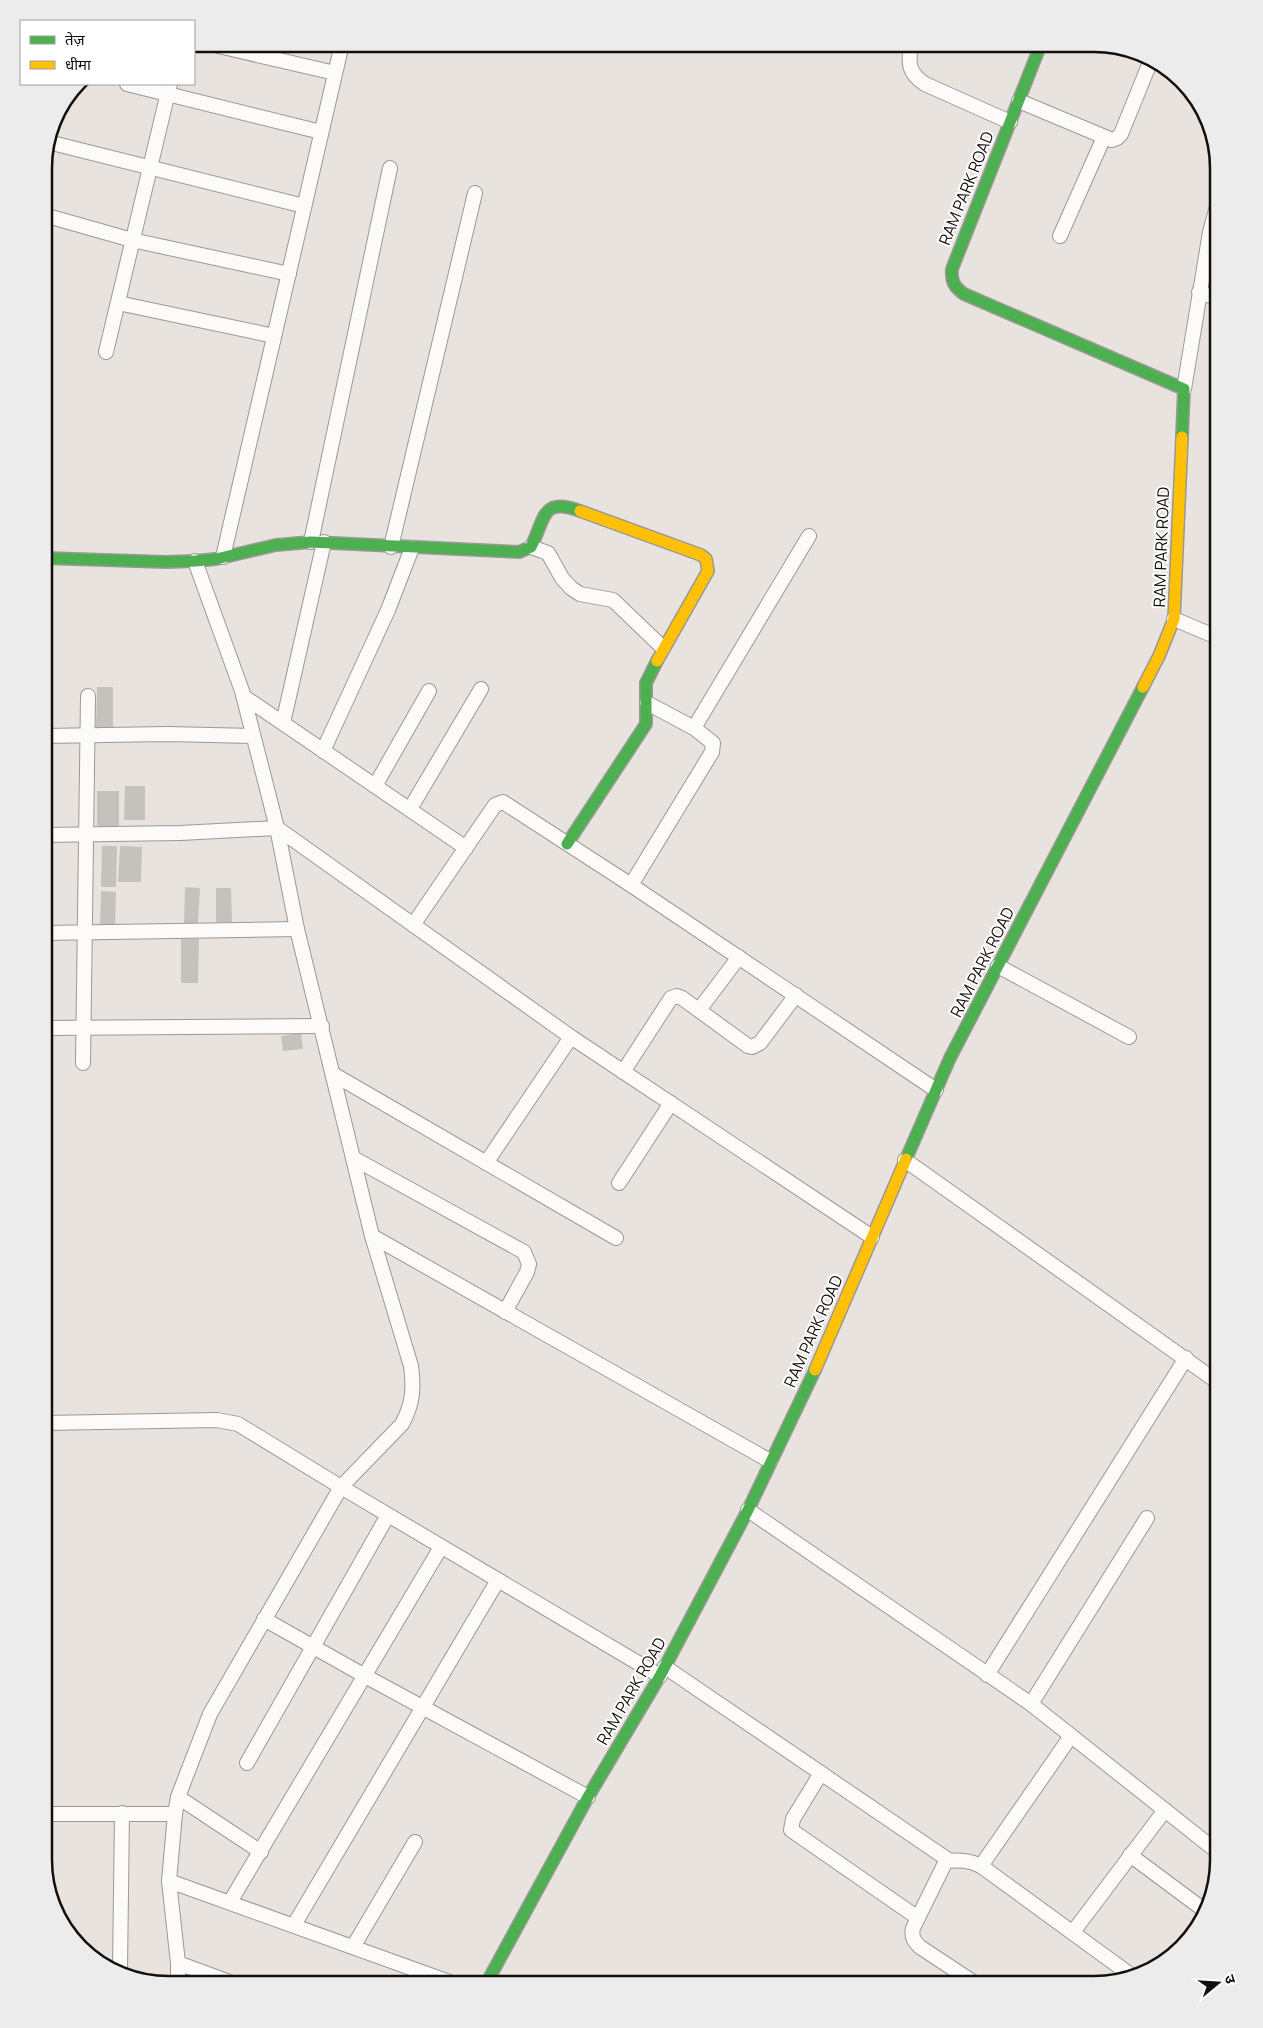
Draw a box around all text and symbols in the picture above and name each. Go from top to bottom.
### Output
legend [20,20,195,85]
text: तेज़ [65,29,86,50]
text: धीमा [65,54,92,75]
street label: RAM PARK ROAD [933,128,999,248]
street label: RAM PARK ROAD [1148,486,1174,608]
street label: RAM PARK ROAD [945,903,1019,1021]
street label: RAM PARK ROAD [778,1271,848,1391]
street label: RAM PARK ROAD [591,1633,671,1749]
north arrow [1193,1958,1243,2008]
text: उ [1221,1972,1241,1986]

